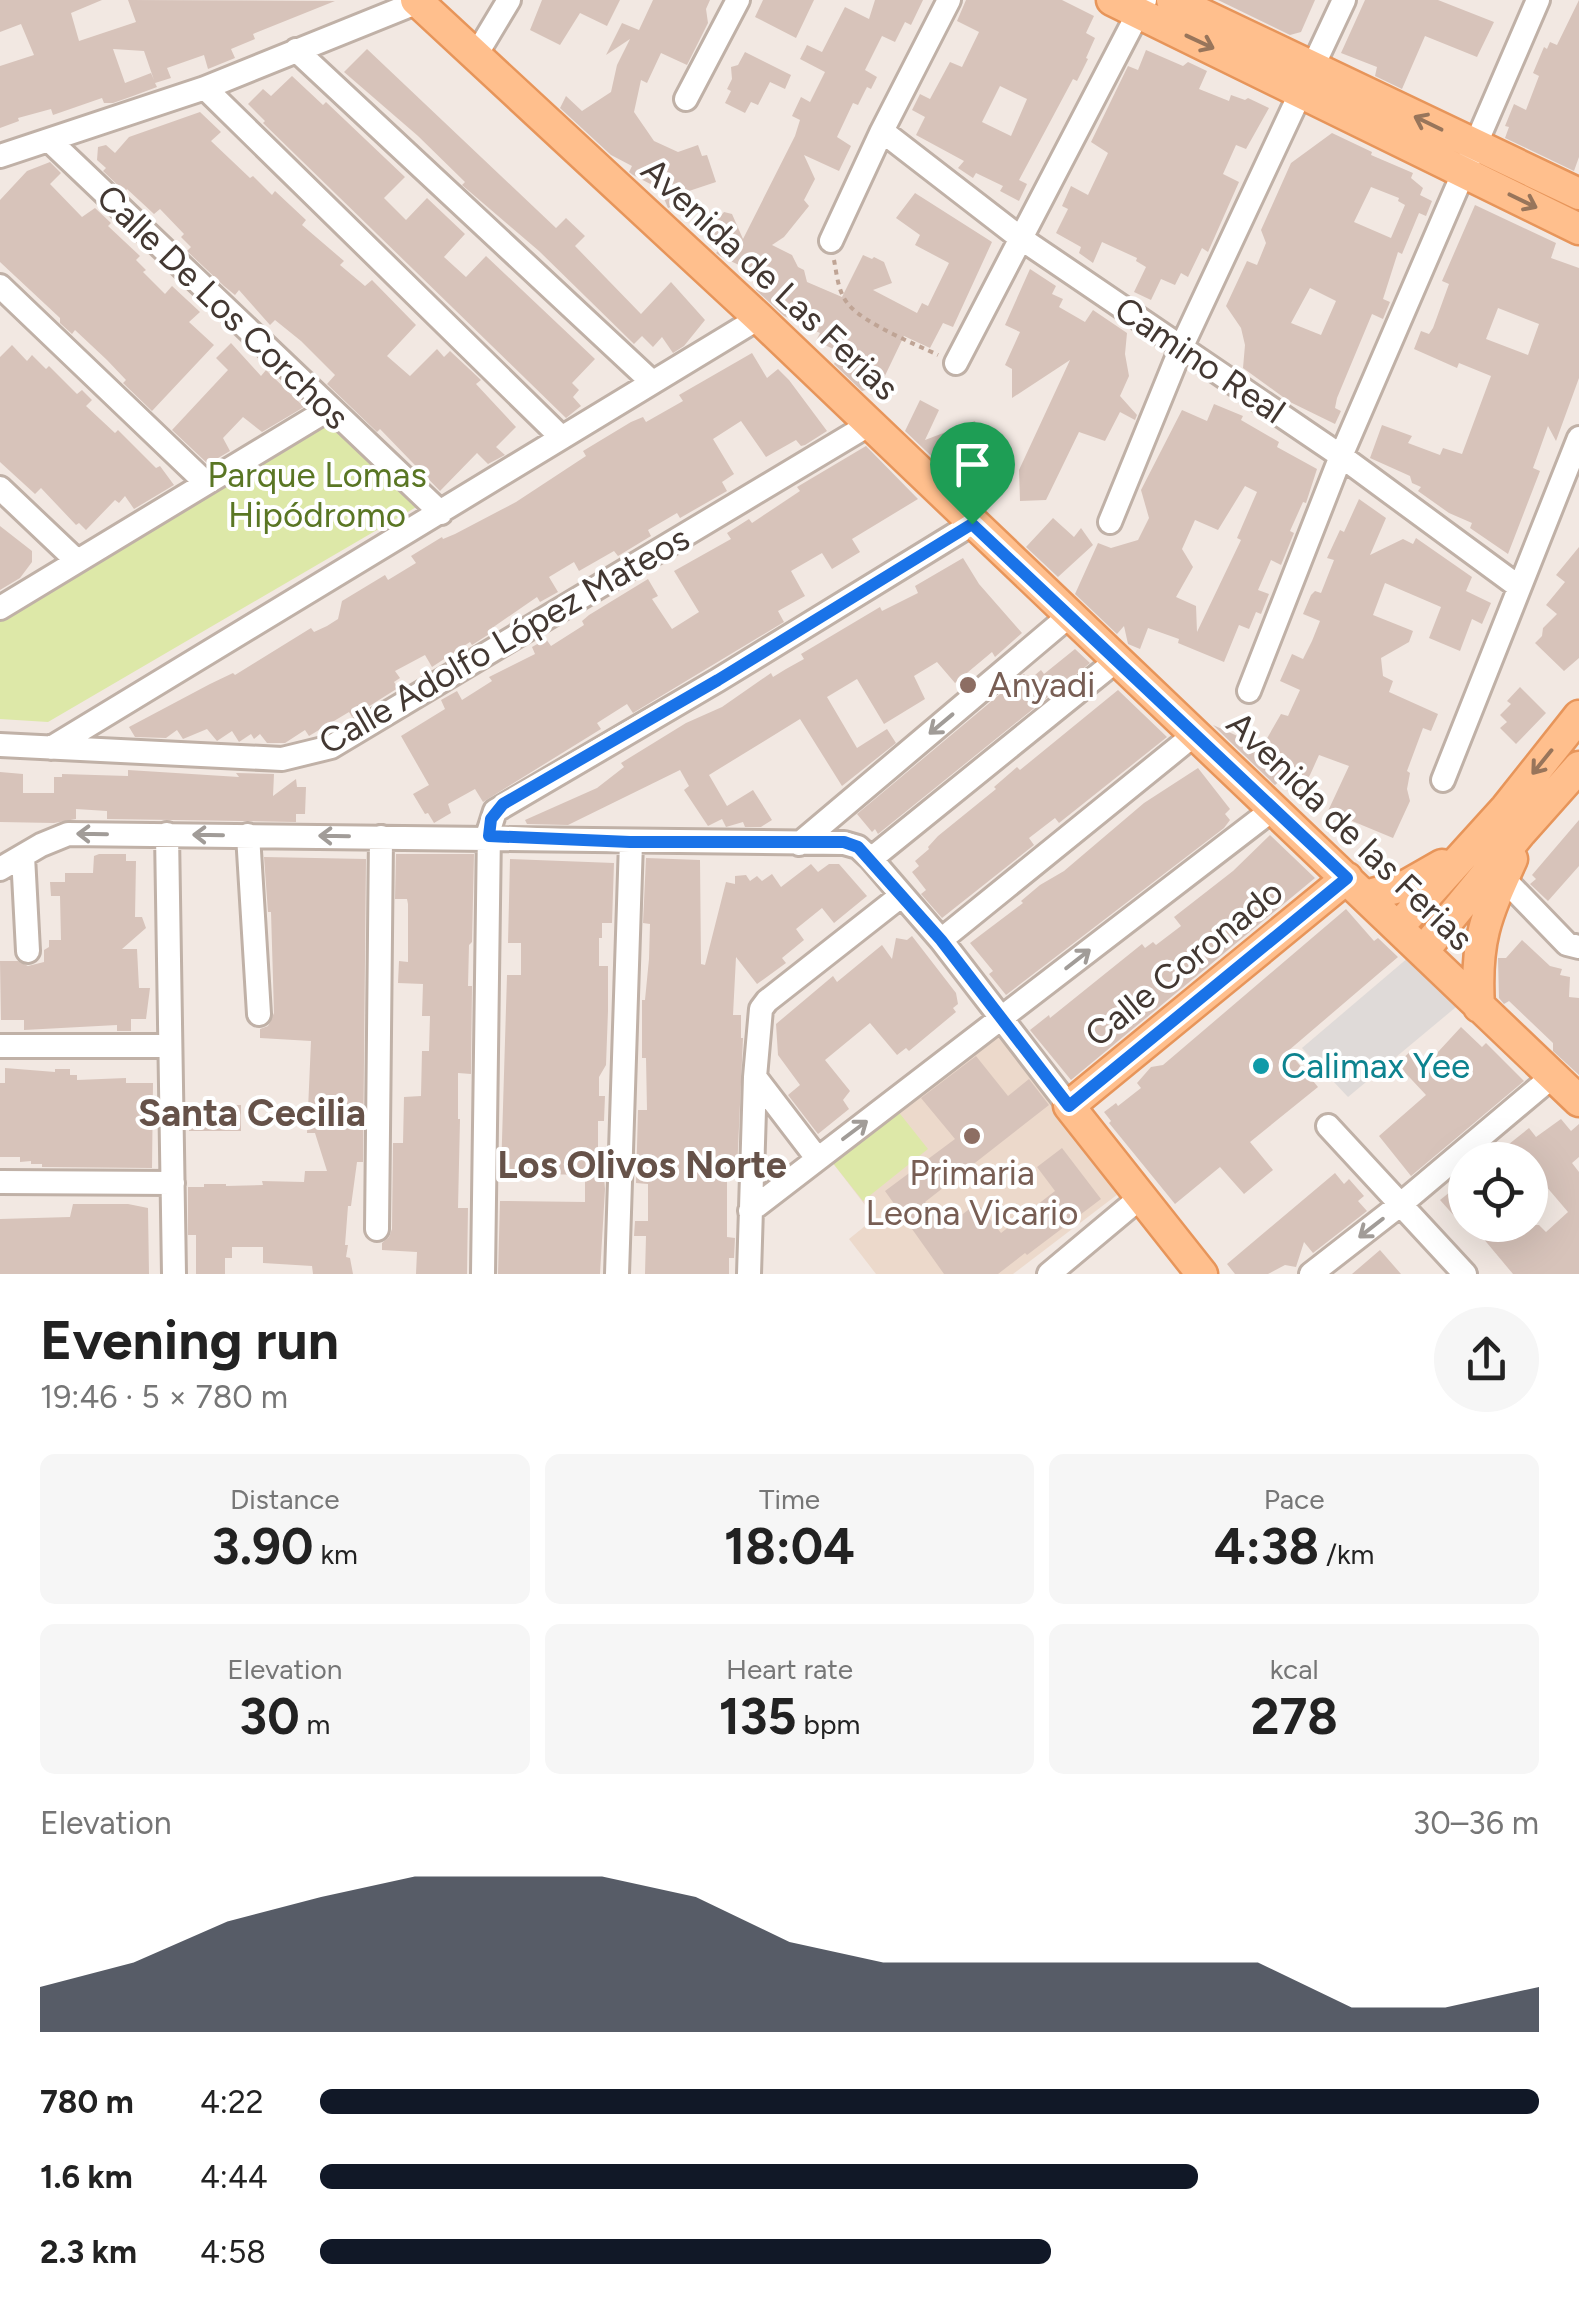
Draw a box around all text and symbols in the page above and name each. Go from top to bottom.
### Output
one-way arrow [1184,34,1214,53]
one-way arrow [1413,112,1443,131]
street label: Avenida de Las Ferias [633,149,907,409]
street label: Calle De Los Corchos [88,176,358,438]
one-way arrow [1508,192,1537,211]
street label: Camino Real [1107,288,1293,432]
pin [930,422,1015,525]
icon: arrive [945,437,1000,492]
park label: Parque Lomas Hipódromo [207,454,427,536]
street label: Calle Adolfo López Mateos [311,517,697,763]
place label: Anyadi [988,664,1095,706]
marker: Anyadi [957,674,979,696]
street label: Avenida de las Ferias [1218,703,1482,959]
one-way arrow [928,713,954,735]
one-way arrow [1531,748,1553,774]
one-way arrow [77,824,110,844]
one-way arrow [192,825,224,844]
one-way arrow [318,826,350,846]
street label: Calle Coronado [1077,870,1291,1056]
one-way arrow [1064,948,1090,970]
place label: Calimax Yee [1281,1045,1470,1087]
marker: Calimax Yee [1250,1055,1272,1077]
district label: Santa Cecilia [138,1090,366,1136]
one-way arrow [841,1119,867,1141]
marker: Primaria Leona Vicario [961,1125,983,1147]
district label: Los Olivos Norte [497,1142,787,1188]
map controls [1448,1142,1548,1242]
button: locate [1448,1142,1548,1242]
place label: Primaria Leona Vicario [865,1152,1079,1234]
one-way arrow [1358,1217,1384,1239]
text: Evening run [40,1307,339,1373]
button: share [1434,1307,1539,1412]
text: 19:46 · 5 × 780 m [40,1378,288,1416]
text: Distance [230,1482,340,1516]
text: Time [759,1482,820,1516]
text: Pace [1264,1482,1324,1516]
text: 3.90 [212,1516,313,1577]
text: 18:04 [724,1516,855,1577]
text: 4:38 [1214,1516,1319,1577]
text: km [313,1537,358,1571]
text: /km [1319,1537,1374,1571]
text: Elevation [227,1652,342,1686]
text: Heart rate [726,1652,853,1686]
text: kcal [1270,1652,1319,1686]
text: 30 [239,1686,300,1747]
text: 135 [719,1686,797,1747]
text: 278 [1250,1686,1338,1747]
text: m [300,1707,330,1741]
text: bpm [797,1707,860,1741]
text: Elevation [40,1804,172,1842]
text: 30–36 m [1413,1804,1539,1842]
text: 780 m [40,2083,134,2121]
text: 4:22 [200,2083,264,2121]
text: 1.6 km [40,2158,133,2196]
text: 4:44 [200,2158,268,2196]
text: 2.3 km [40,2233,137,2271]
text: 4:58 [200,2233,266,2271]

